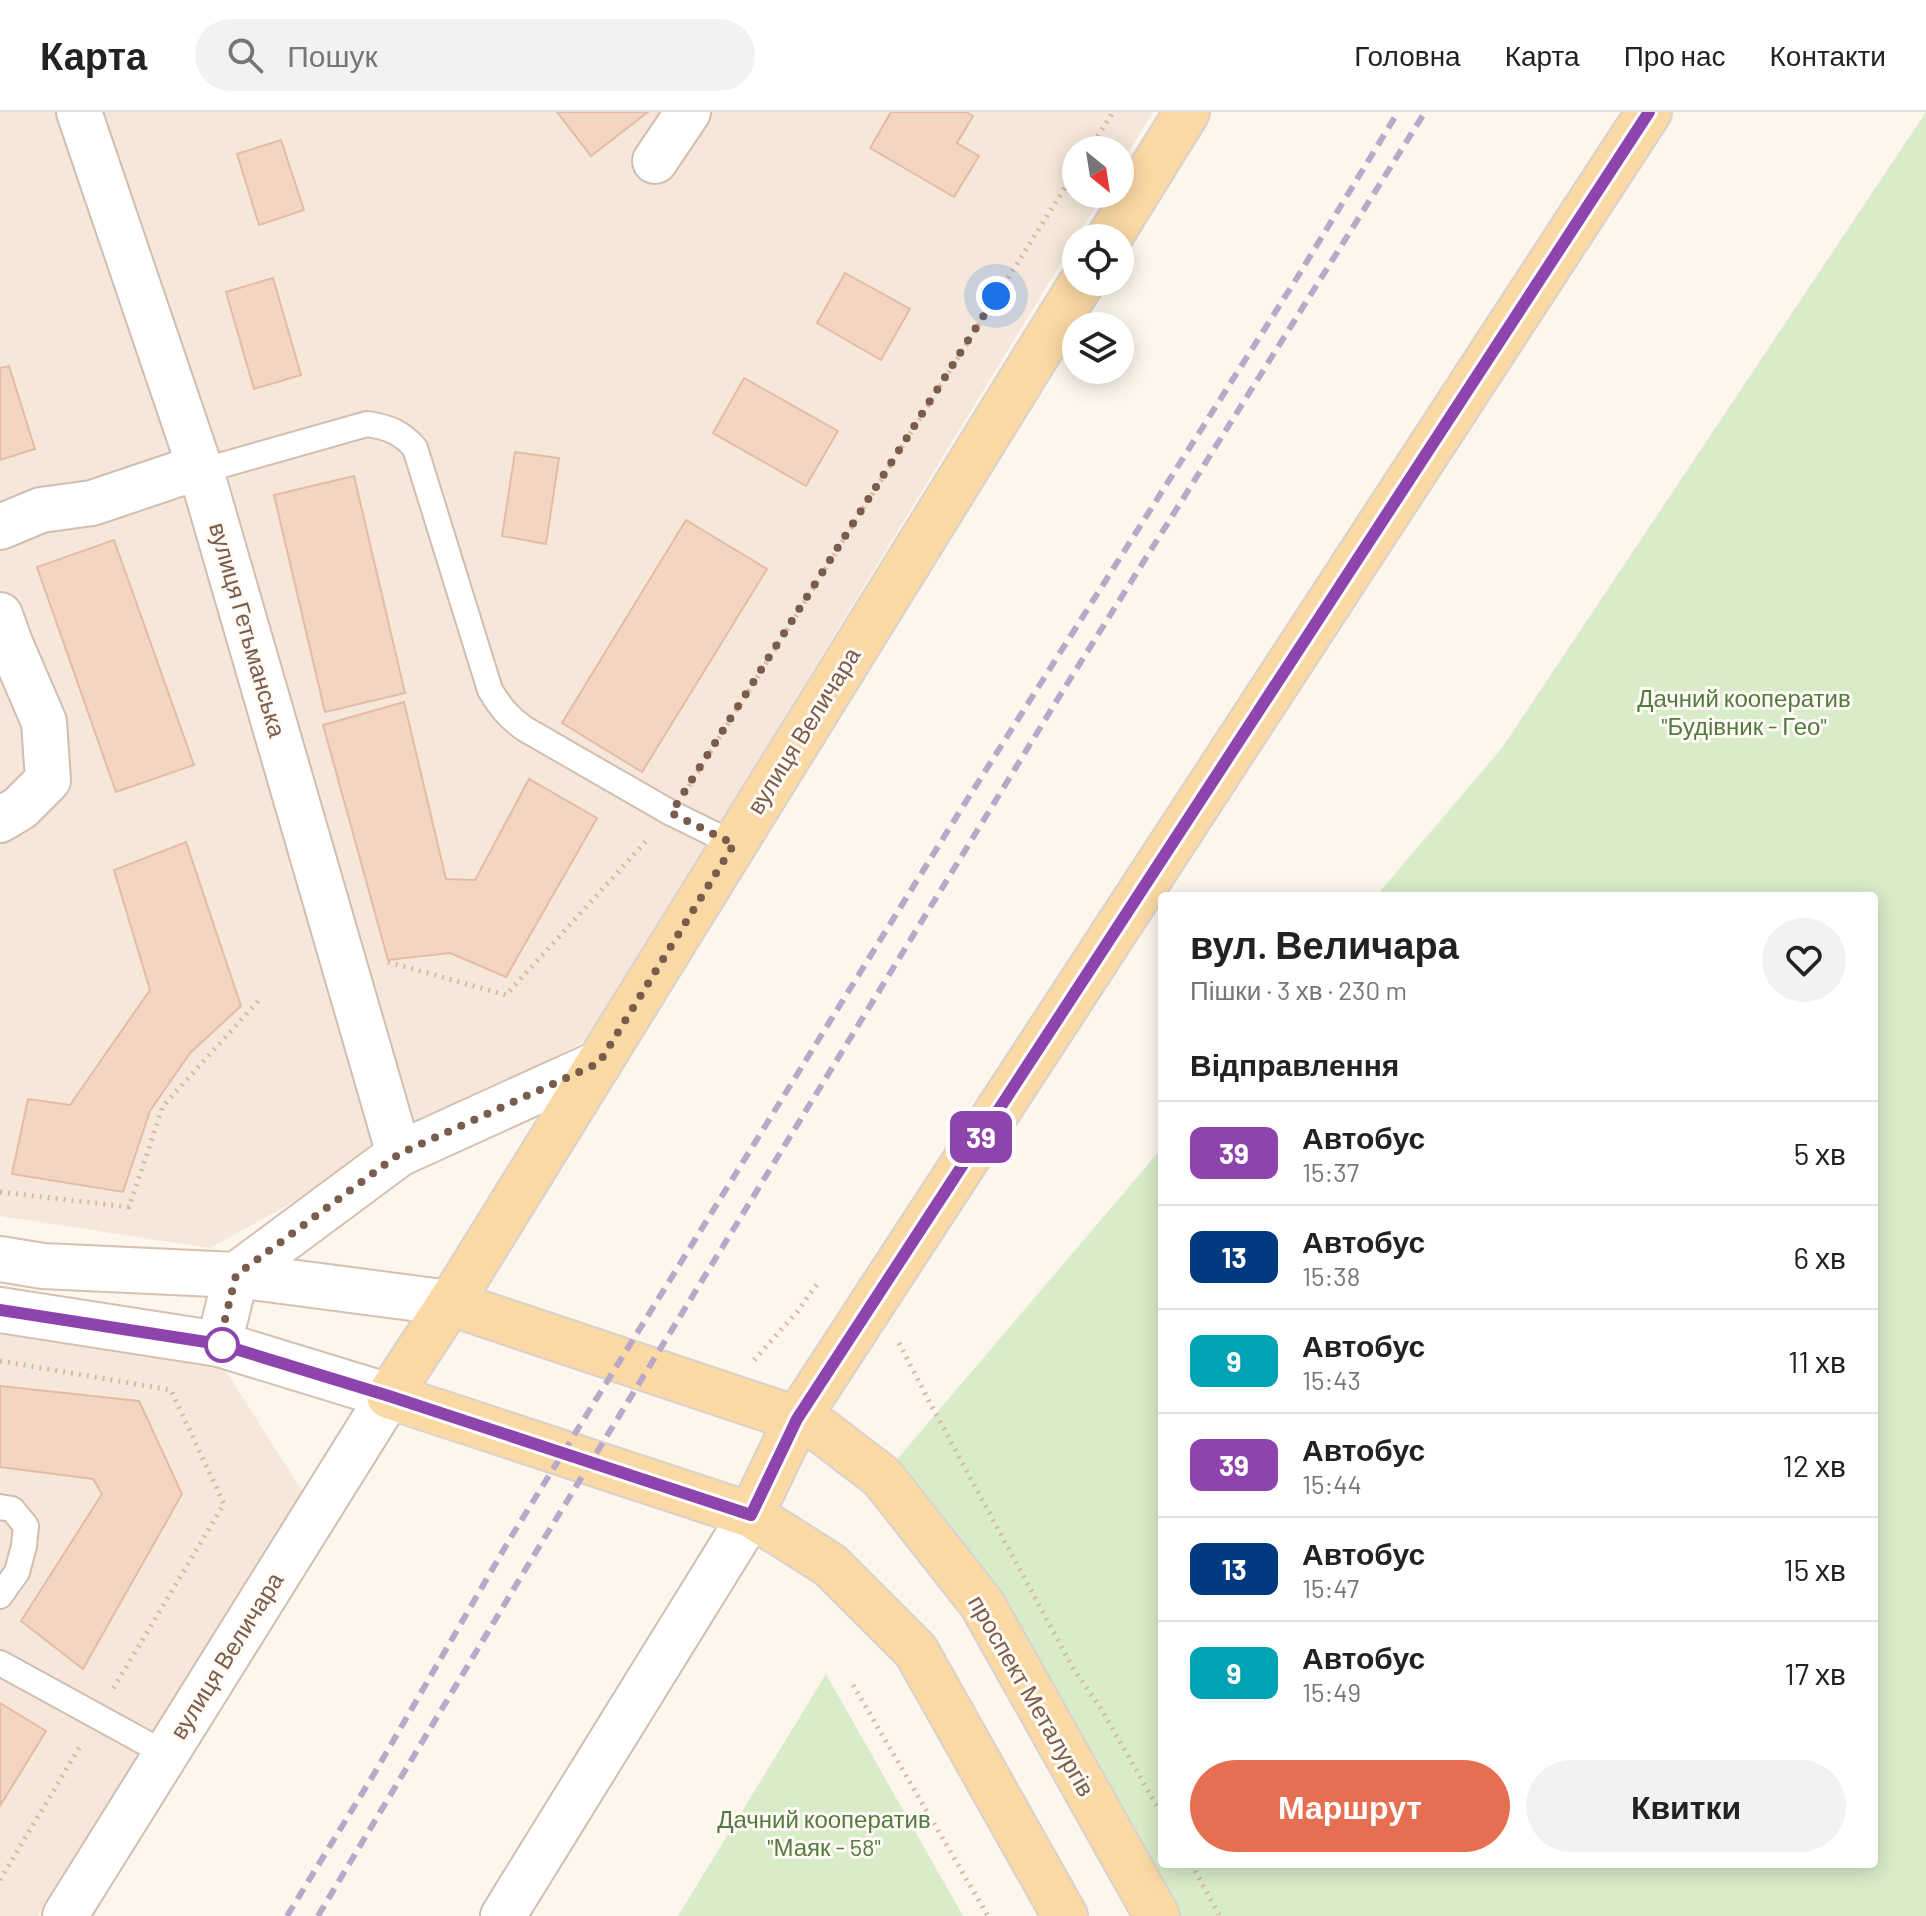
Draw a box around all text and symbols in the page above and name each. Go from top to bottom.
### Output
search box [195,19,755,91]
text: Карта [40,32,147,78]
icon: search [223,33,267,77]
text: Пошук [287,37,378,73]
text: Головна [1354,38,1461,72]
text: Карта [1505,38,1580,72]
text: Про нас [1624,38,1726,72]
text: Контакти [1770,38,1886,72]
north arrow [1062,136,1134,208]
map controls [1062,136,1134,384]
button: locate [1062,224,1134,296]
your location [976,276,1016,316]
button: layers [1062,312,1134,384]
street label: вулиця Гетьманська [204,519,293,741]
street label: вулиця Величара [740,641,866,819]
park label: Дачний кооператив "Будівник - Гео" [1637,683,1851,740]
button: heart [1762,918,1846,1002]
text: вул. Величара [1190,921,1459,967]
text: Пішки · 3 хв · 230 m [1190,974,1407,1005]
text: Відправлення [1190,1046,1399,1082]
line badge: 39 [945,1111,1017,1163]
text: Автобус [1302,1119,1425,1155]
text: 39 [966,1120,996,1154]
text: 5 хв [1794,1135,1846,1171]
text: 39 [1219,1136,1249,1170]
text: 15:37 [1302,1156,1359,1187]
text: Автобус [1302,1223,1425,1259]
text: 6 хв [1794,1239,1846,1275]
text: 13 [1221,1240,1247,1274]
text: 15:38 [1302,1260,1360,1291]
text: Автобус [1302,1327,1425,1363]
unlabelled marker [205,1328,239,1362]
text: 11 хв [1788,1343,1846,1379]
text: 9 [1227,1344,1241,1378]
text: 15:43 [1302,1364,1361,1395]
text: Автобус [1302,1431,1425,1467]
text: 12 хв [1782,1447,1846,1483]
text: 39 [1219,1448,1249,1482]
text: 15:44 [1302,1468,1362,1499]
text: Автобус [1302,1535,1425,1571]
text: 15 хв [1783,1551,1846,1587]
text: 13 [1221,1552,1247,1586]
street label: вулиця Величара [163,1566,289,1744]
text: 15:47 [1302,1572,1359,1603]
street label: проспект Металургів [963,1590,1102,1801]
text: Автобус [1302,1639,1425,1675]
text: 17 хв [1784,1655,1846,1691]
text: 9 [1227,1656,1241,1690]
text: 15:49 [1302,1676,1361,1707]
button: Маршрут [1190,1760,1510,1852]
button: Квитки [1526,1760,1846,1852]
park label: Дачний кооператив "Маяк - 58" [717,1804,931,1861]

